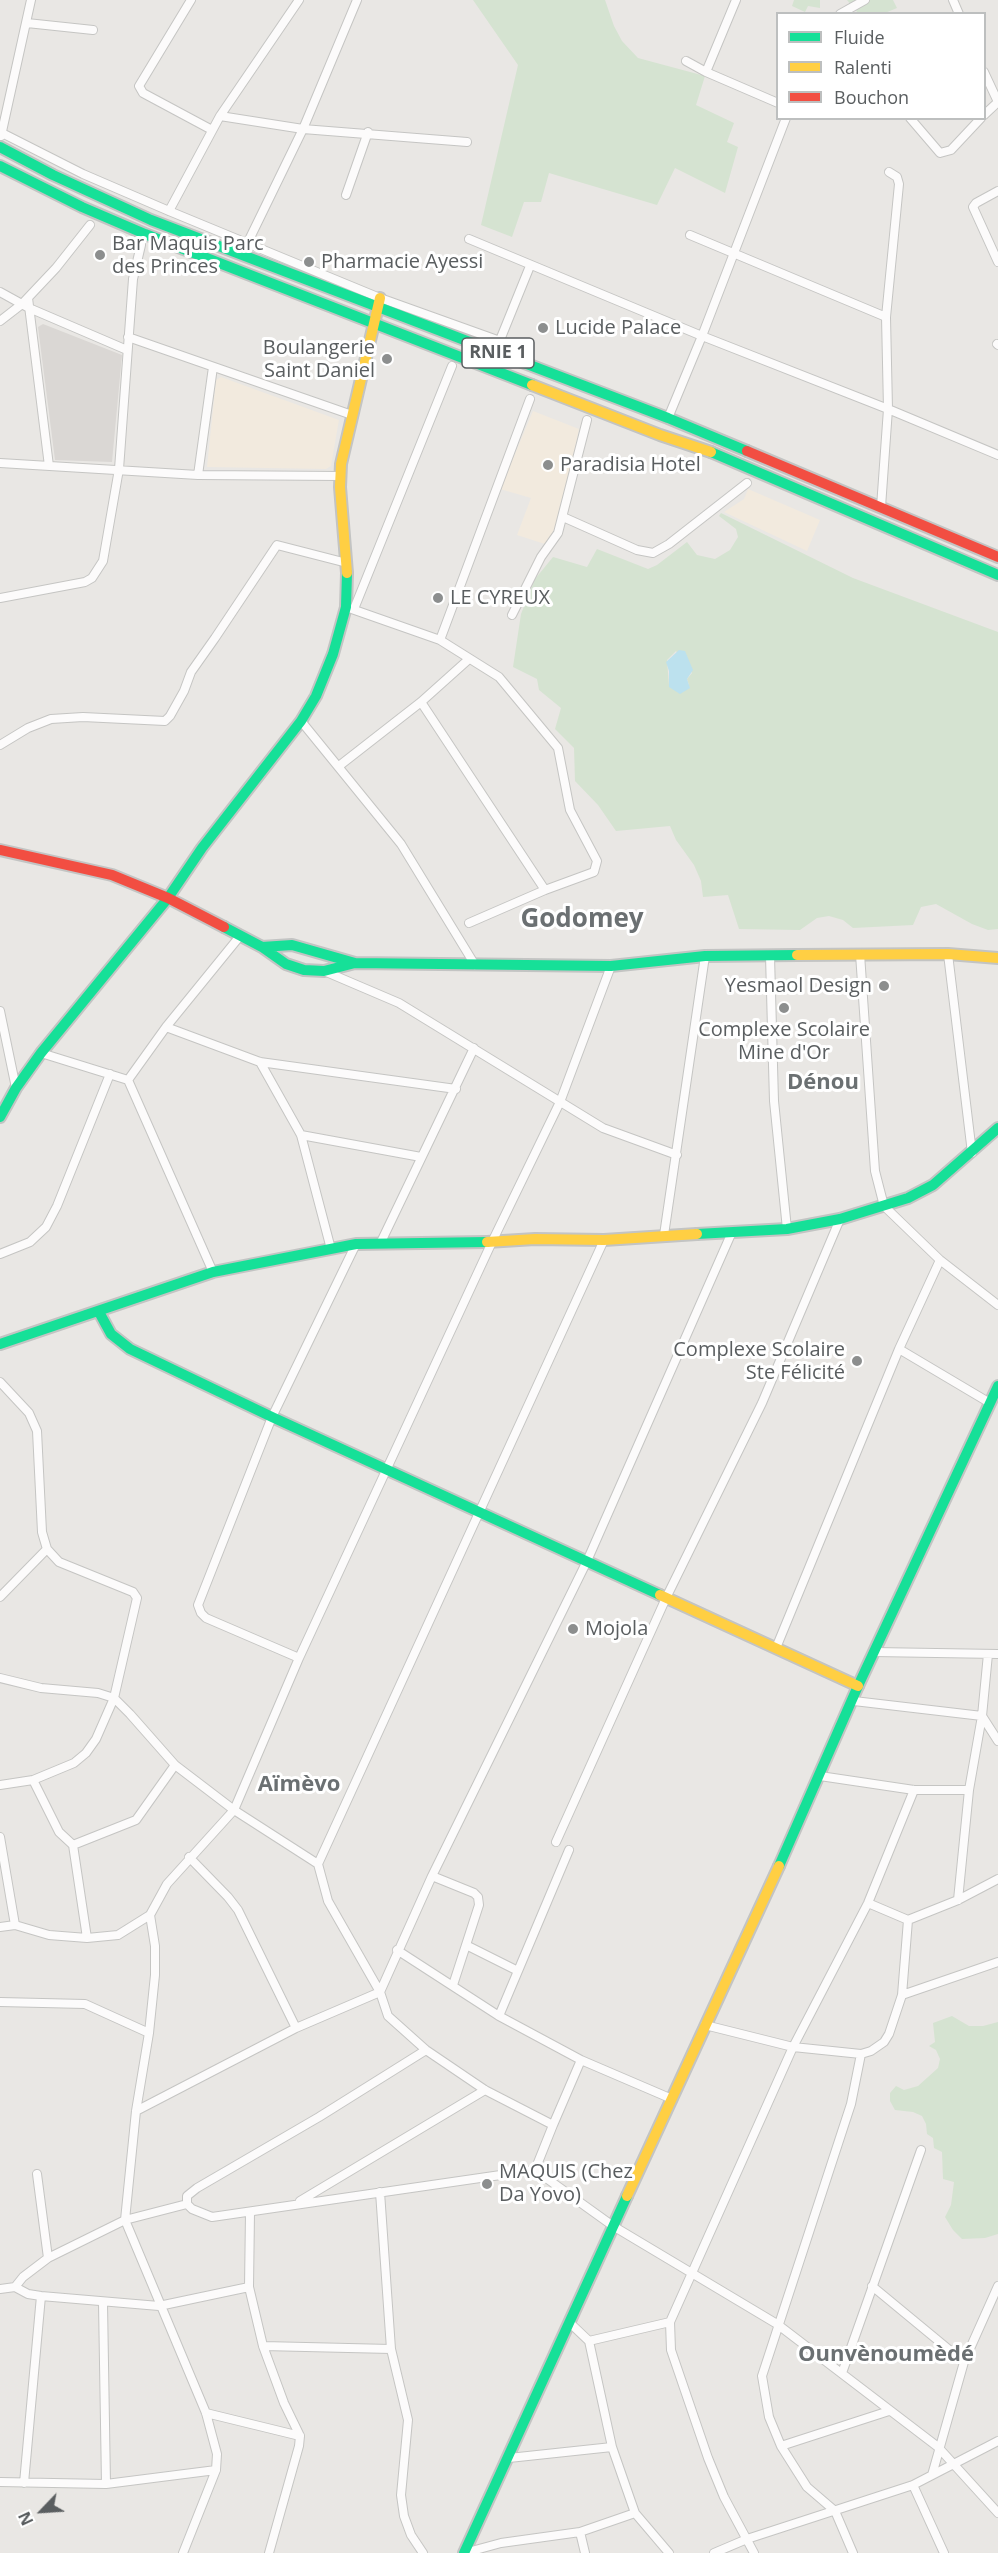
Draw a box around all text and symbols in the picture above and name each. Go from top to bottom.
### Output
legend [776,12,986,120]
text: Fluide [834,25,885,49]
text: Ralenti [834,55,892,79]
text: Bouchon [834,85,909,109]
place label: Bar Maquis Parc des Princes [112,232,264,279]
marker: Bar Maquis Parc des Princes [93,248,107,262]
place label: Pharmacie Ayessi [321,250,483,274]
marker: Pharmacie Ayessi [302,255,316,269]
place label: Lucide Palace [555,316,681,340]
marker: Lucide Palace [536,321,550,335]
place label: Boulangerie Saint Daniel [263,336,375,383]
road number: RNIE 1 [462,338,534,368]
marker: Boulangerie Saint Daniel [380,352,394,366]
place label: Paradisia Hotel [560,453,701,477]
marker: Paradisia Hotel [541,458,555,472]
place label: LE CYREUX [450,586,550,610]
marker: LE CYREUX [431,591,445,605]
district label: Godomey [520,904,644,936]
place label: Yesmaol Design [725,974,872,998]
marker: Yesmaol Design [877,979,891,993]
marker: Complexe Scolaire Mine d'Or [777,1001,791,1015]
place label: Complexe Scolaire Mine d'Or [698,1018,870,1065]
district label: Dénou [787,1070,859,1096]
place label: Complexe Scolaire Ste Félicité [673,1338,845,1385]
marker: Complexe Scolaire Ste Félicité [850,1354,864,1368]
place label: Mojola [585,1617,648,1641]
marker: Mojola [566,1622,580,1636]
district label: Aïmèvo [258,1772,340,1798]
place label: MAQUIS (Chez Da Yovo) [499,2160,633,2207]
marker: MAQUIS (Chez Da Yovo) [480,2177,494,2191]
district label: Ounvènoumèdé [798,2342,974,2368]
north arrow [12,2481,72,2541]
text: N [13,2508,38,2529]

